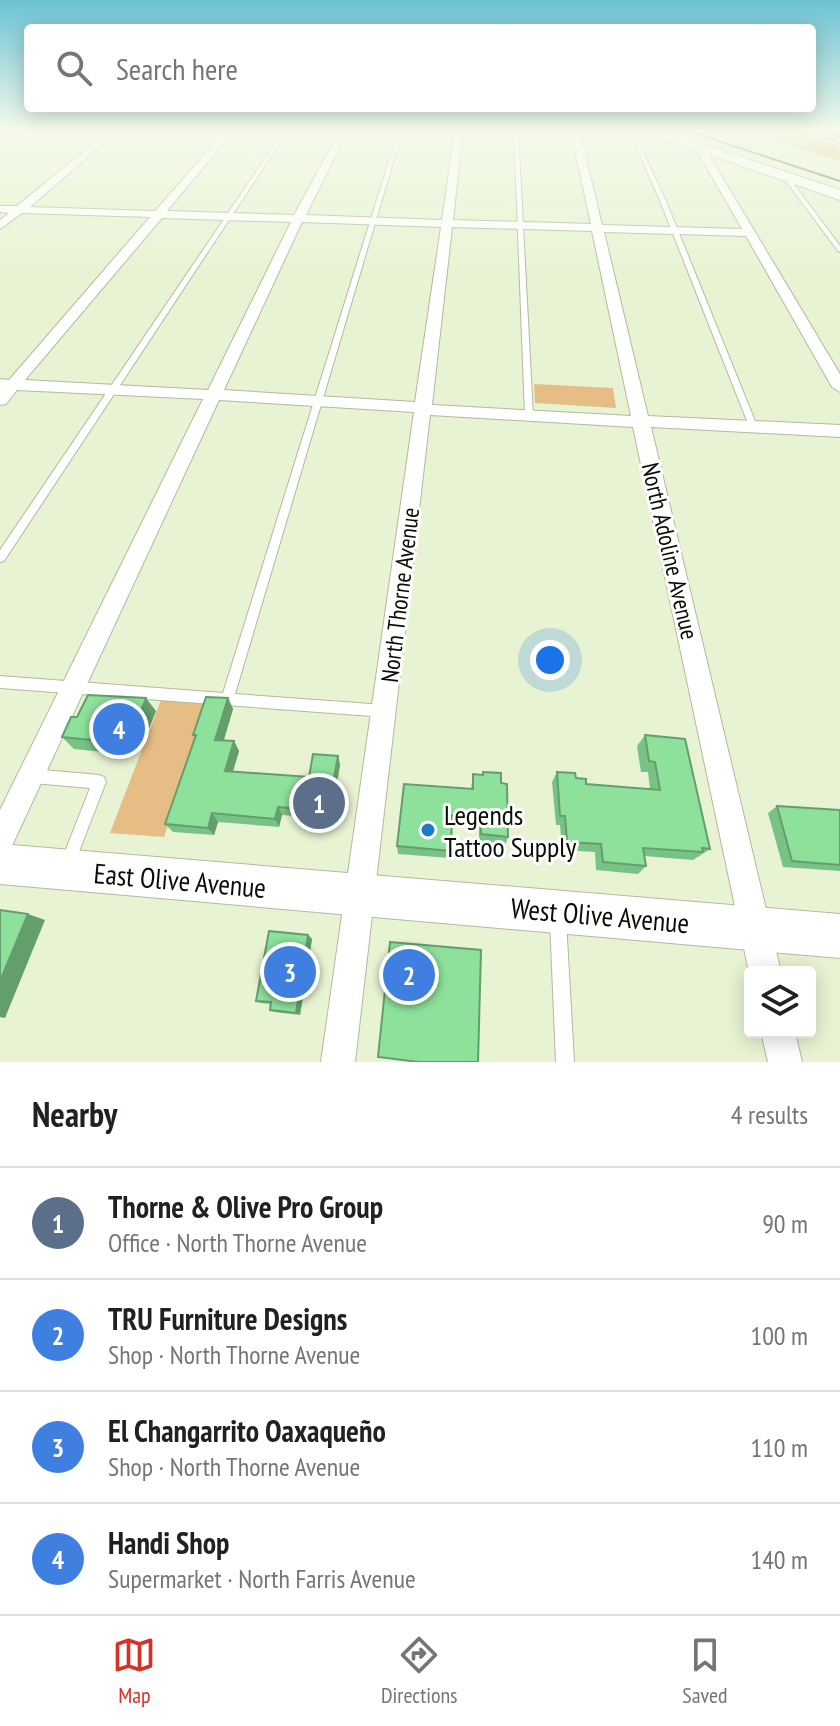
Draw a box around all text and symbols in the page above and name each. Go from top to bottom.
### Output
search box [24,24,816,112]
icon: search [52,46,96,90]
text: Search here [116,49,238,88]
street label: North Adoline Avenue [635,460,705,642]
street label: North Thorne Avenue [374,506,426,684]
your location [530,640,570,680]
pin: 4 [93,699,145,759]
pin: 1 [293,773,345,833]
place label: Legends Tattoo Supply [444,796,577,865]
marker: Legends Tattoo Supply [419,821,437,839]
street label: East Olive Avenue [92,854,268,906]
street label: West Olive Avenue [509,889,691,941]
pin: 3 [264,942,316,1002]
pin: 2 [383,945,435,1005]
map controls [744,966,816,1038]
button: layers [744,966,816,1038]
text: Nearby [32,1092,117,1136]
text: 4 results [731,1098,808,1131]
text: Thorne & Olive Pro Group [108,1187,383,1226]
text: 1 [52,1207,64,1240]
text: 90 m [762,1207,808,1240]
text: Office · North Thorne Avenue [108,1226,367,1259]
text: TRU Furniture Designs [108,1299,347,1338]
text: 2 [52,1319,64,1352]
text: 100 m [750,1319,808,1352]
text: Shop · North Thorne Avenue [108,1338,360,1371]
text: El Changarrito Oaxaqueño [108,1411,386,1450]
text: 3 [52,1431,64,1464]
text: 110 m [750,1431,808,1464]
text: Shop · North Thorne Avenue [108,1450,360,1483]
text: Handi Shop [108,1523,230,1562]
text: 4 [52,1543,64,1576]
text: 140 m [750,1543,808,1576]
text: Supermarket · North Farris Avenue [108,1562,416,1595]
tab: Map [112,1633,156,1709]
tab: Directions [381,1633,458,1709]
tab: Saved [682,1633,728,1709]

